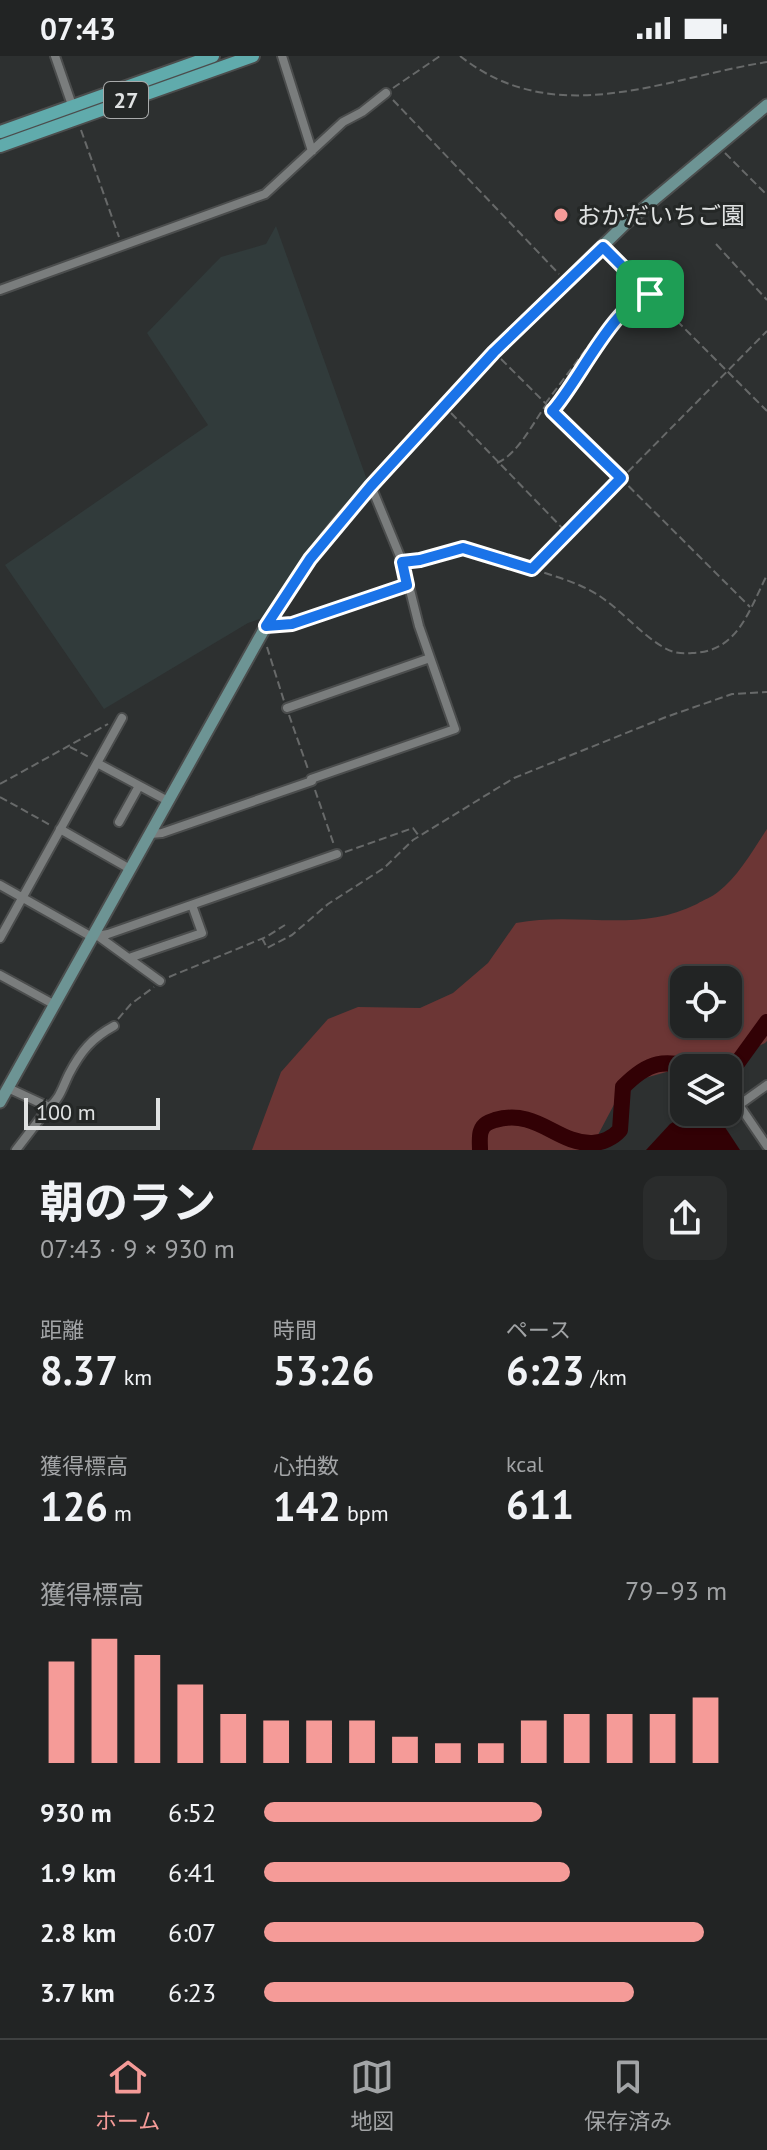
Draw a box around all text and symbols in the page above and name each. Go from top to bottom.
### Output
text: 07:43 [40,9,116,48]
road number: 27 [104,82,148,118]
place label: おかだいちご園 [577,200,745,231]
marker: おかだいちご園 [552,206,570,224]
pin [616,260,684,328]
icon: arrive [628,272,672,316]
map controls [670,966,742,1126]
button: locate [670,966,742,1038]
button: layers [670,1054,742,1126]
scale bar [24,1094,160,1130]
text: 100 m [36,1098,96,1126]
text: 朝のラン [40,1173,216,1230]
button: share [643,1176,727,1260]
text: 07:43 · 9 × 930 m [40,1232,235,1265]
text: 距離 [40,1316,84,1344]
text: 時間 [273,1316,317,1344]
text: ペース [506,1316,571,1344]
text: 8.37 [40,1344,118,1396]
text: 53:26 [273,1344,374,1396]
text: 6:23 [506,1344,585,1396]
text: km [118,1363,152,1391]
text: /km [585,1363,627,1391]
text: kcal [506,1450,544,1478]
text: 獲得標高 [40,1452,128,1480]
text: 心拍数 [273,1452,339,1480]
text: 611 [506,1478,574,1530]
text: 126 [40,1480,108,1532]
text: 142 [273,1480,341,1532]
text: m [108,1499,132,1527]
text: bpm [341,1499,389,1527]
text: 79–93 m [625,1574,727,1607]
text: 獲得標高 [40,1578,144,1611]
text: 930 m [40,1796,112,1829]
text: 6:52 [168,1796,216,1829]
text: 1.9 km [40,1856,116,1889]
text: 6:41 [168,1856,216,1889]
text: 2.8 km [40,1916,116,1949]
text: 6:07 [168,1916,216,1949]
text: 3.7 km [40,1976,115,2009]
text: 6:23 [168,1976,216,2009]
tab: ホーム [95,2055,160,2135]
tab: 地図 [350,2055,394,2135]
tab: 保存済み [584,2055,672,2135]

